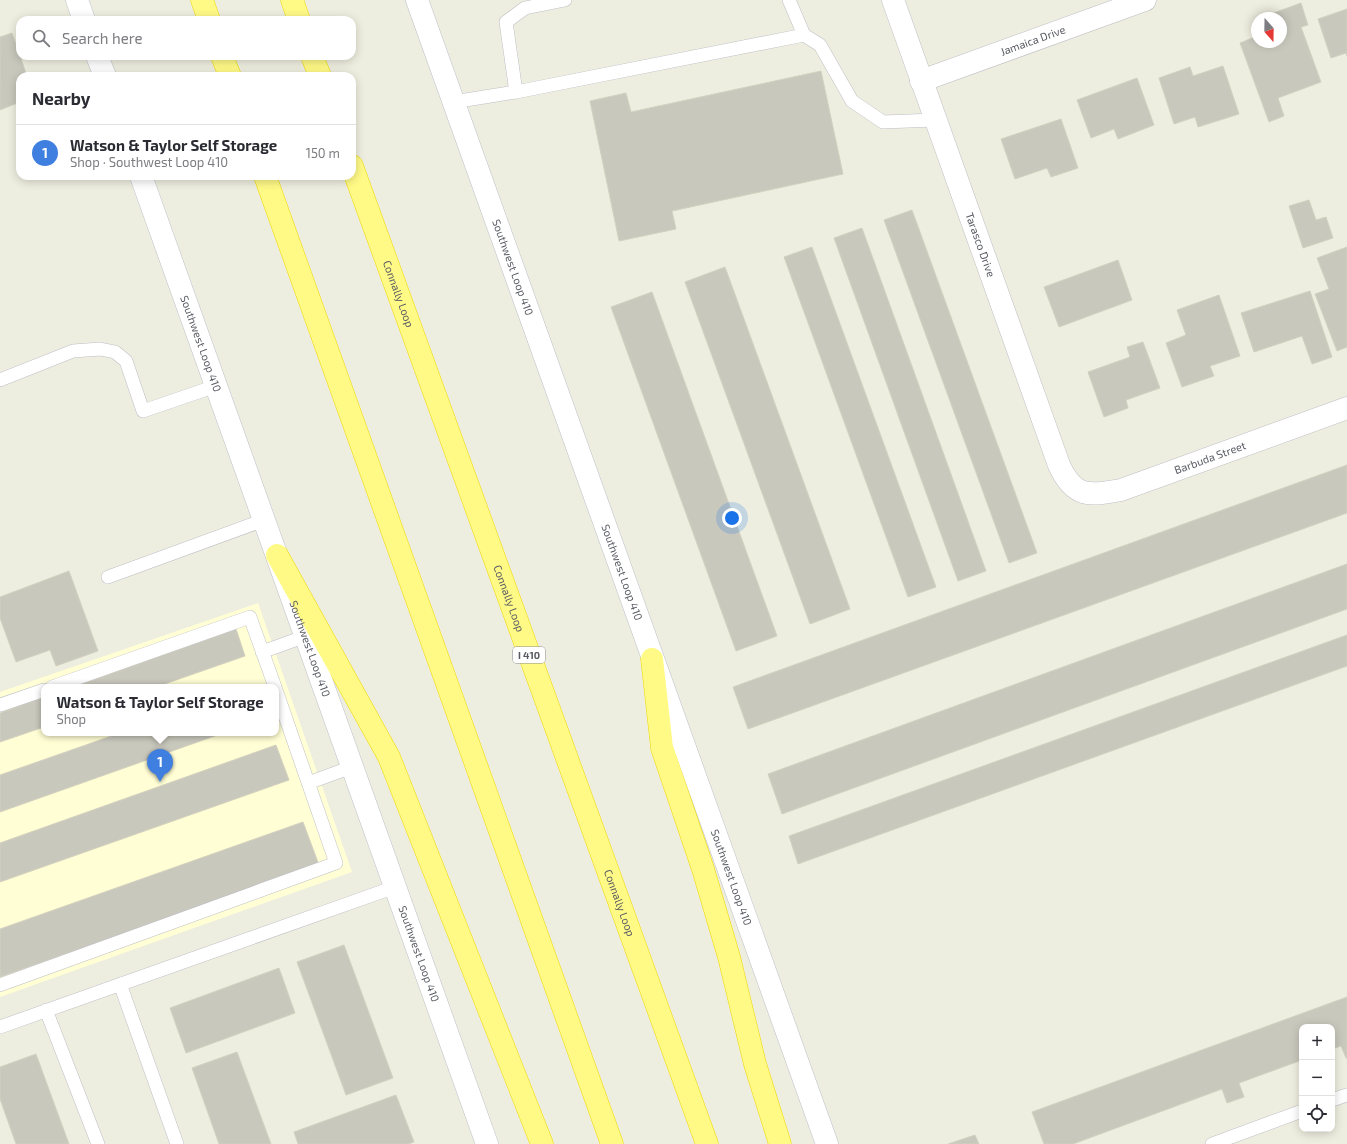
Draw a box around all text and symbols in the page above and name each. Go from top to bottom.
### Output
north arrow [1251,12,1287,48]
search box [16,16,356,60]
street label: Jamaica Drive [998,22,1067,58]
icon: search [30,27,52,49]
text: Search here [62,29,143,47]
text: Nearby [32,88,90,108]
text: Watson & Taylor Self Storage [70,136,277,154]
text: 1 [42,145,48,161]
text: 150 m [306,145,340,161]
text: Shop · Southwest Loop 410 [70,154,228,170]
street label: Tarasco Drive [963,211,998,279]
street label: Southwest Loop 410 [490,217,536,317]
street label: Connally Loop [381,258,417,329]
street label: Southwest Loop 410 [178,294,225,393]
street label: Barbuda Street [1172,438,1248,476]
your location [722,508,742,528]
street label: Southwest Loop 410 [599,522,646,622]
street label: Connally Loop [491,563,528,633]
street label: Southwest Loop 410 [287,599,334,698]
road number: I 410 [513,647,545,663]
popup [41,684,279,736]
text: Watson & Taylor Self Storage [56,693,264,711]
text: Shop [56,711,86,727]
pin: 1 [147,749,173,782]
street label: Southwest Loop 410 [709,827,755,927]
street label: Connally Loop [602,868,638,938]
street label: Southwest Loop 410 [396,904,443,1004]
map controls [1299,1024,1335,1132]
button: + [1299,1024,1335,1060]
button: − [1299,1060,1335,1096]
button: locate [1299,1096,1335,1132]

